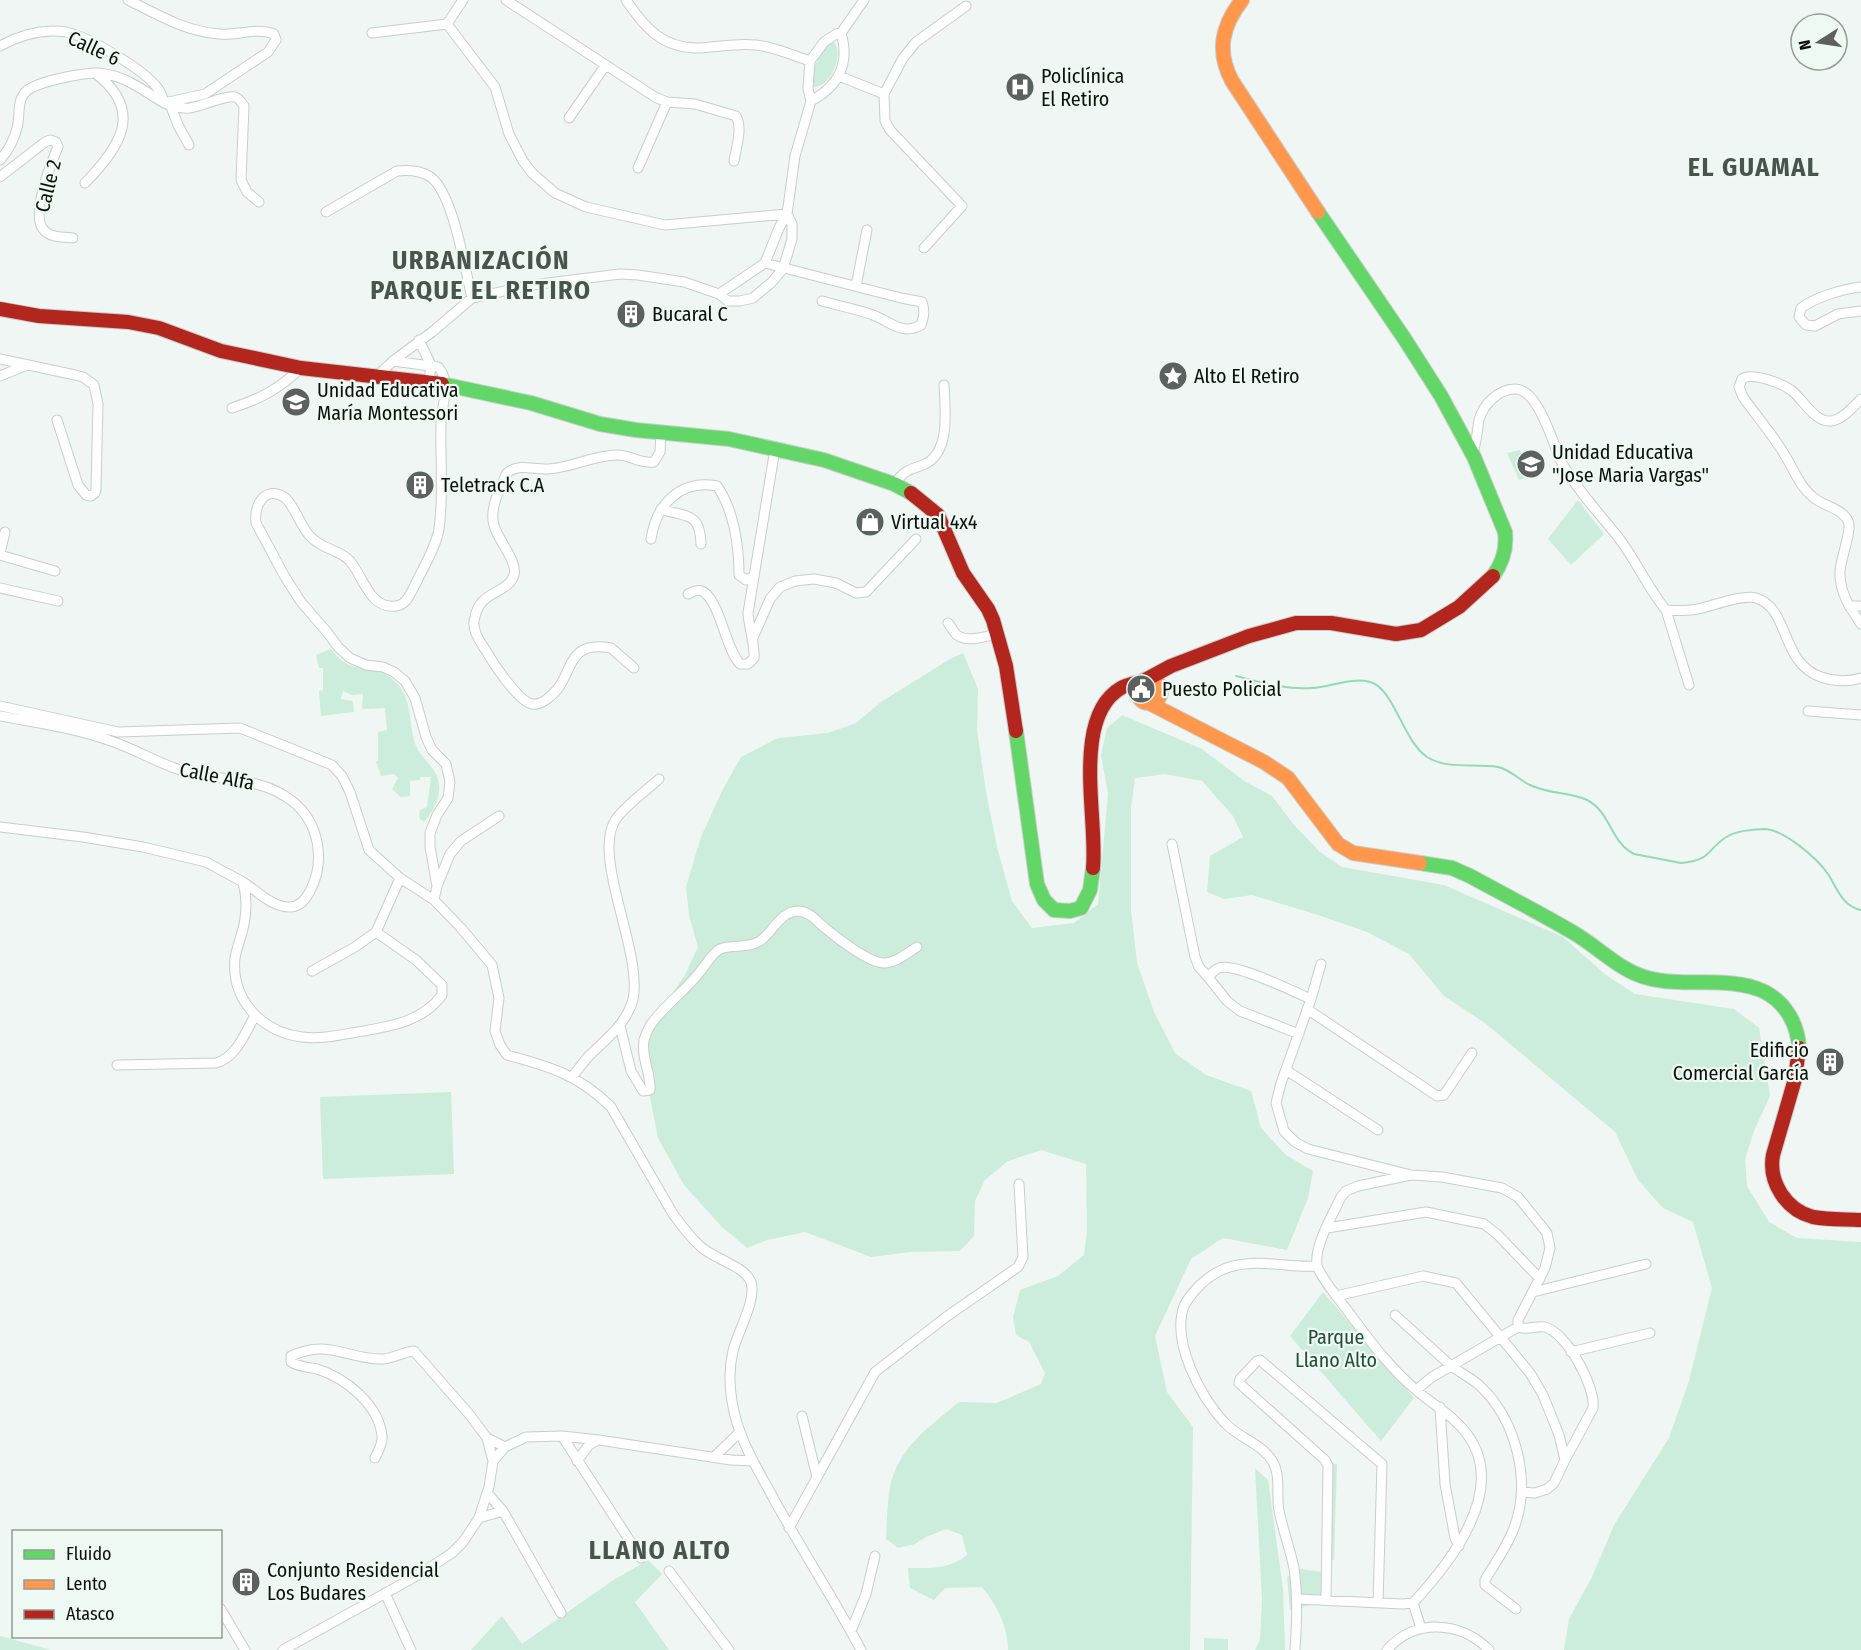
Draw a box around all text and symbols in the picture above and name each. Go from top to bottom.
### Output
north arrow [1789,12,1849,72]
street label: Calle 6 [64,26,124,70]
text: N [1795,38,1815,52]
place label: Policlínica El Retiro [1041,64,1124,111]
hospital icon: Policlínica El Retiro [1004,71,1036,103]
district label: EL GUAMAL [1688,152,1820,183]
street label: Calle 2 [30,157,66,215]
district label: URBANIZACIÓN PARQUE EL RETIRO [370,244,592,306]
building icon: Bucaral C [615,298,647,330]
place label: Bucaral C [652,302,728,326]
place icon: Alto El Retiro [1157,360,1189,392]
place label: Alto El Retiro [1194,364,1299,388]
place label: Unidad Educativa María Montessori [317,378,459,425]
school or university icon: Unidad Educativa María Montessori [280,386,312,418]
place label: Unidad Educativa "Jose Maria Vargas" [1552,440,1709,487]
school or university icon: Unidad Educativa "Jose Maria Vargas" [1515,448,1547,480]
building icon: Teletrack C.A [404,469,436,501]
place label: Teletrack C.A [441,473,545,497]
shop icon: Virtual 4x4 [854,506,886,538]
place label: Virtual 4x4 [891,510,978,534]
public building icon: Puesto Policial [1125,673,1157,705]
place label: Puesto Policial [1162,677,1282,701]
street label: Calle Alfa [177,757,257,795]
place label: Edificio Comercial García [1673,1038,1809,1085]
building icon: Edificio Comercial García [1814,1046,1846,1078]
park label: Parque Llano Alto [1295,1325,1377,1372]
legend [12,1530,222,1638]
district label: LLANO ALTO [589,1535,731,1566]
text: Fluido [66,1543,112,1565]
place label: Conjunto Residencial Los Budares [267,1558,439,1605]
building icon: Conjunto Residencial Los Budares [230,1566,262,1598]
text: Lento [66,1573,107,1595]
text: Atasco [66,1603,114,1625]

